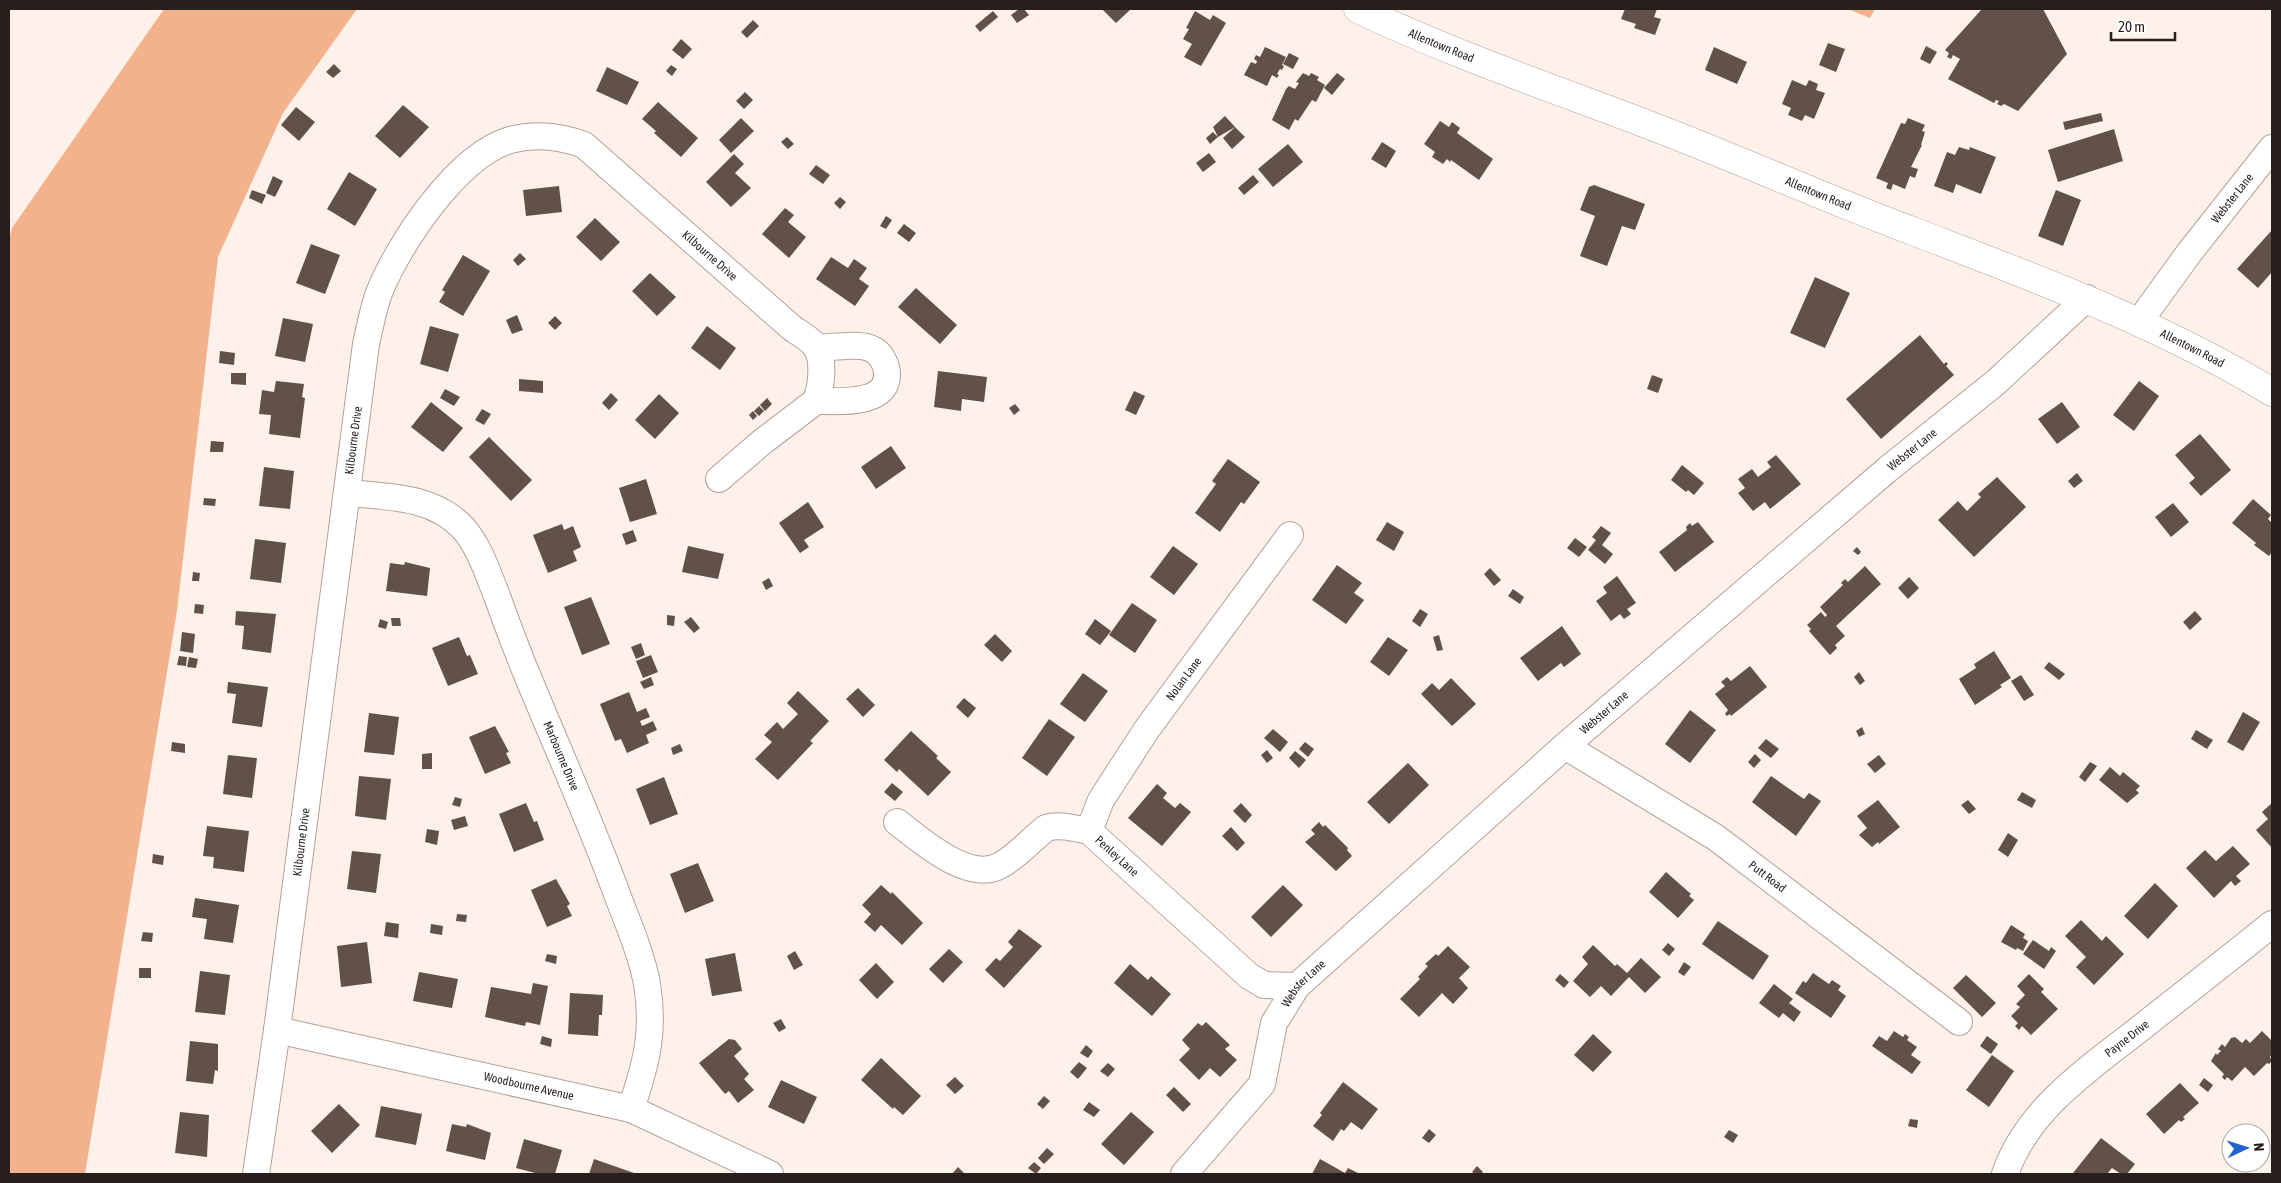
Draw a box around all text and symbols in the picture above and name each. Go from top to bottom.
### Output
scale bar [2111,10,2175,42]
text: 20 m [2118,18,2145,35]
street label: Allentown Road [1406,26,1476,65]
street label: Webster Lane [2208,171,2256,226]
street label: Allentown Road [1783,174,1853,213]
street label: Kilbourne Drive [679,228,740,284]
street label: Allentown Road [2158,326,2227,370]
street label: Kilbourne Drive [342,405,365,475]
street label: Webster Lane [1885,426,1940,474]
street label: Nolan Lane [1163,654,1205,703]
street label: Webster Lane [1577,688,1631,737]
street label: Marbourne Drive [540,719,582,793]
street label: Kilbourne Drive [290,807,313,877]
street label: Penley Lane [1092,833,1141,879]
street label: Putt Road [1746,858,1789,895]
street label: Webster Lane [1279,957,1328,1010]
street label: Payne Drive [2102,1017,2152,1060]
street label: Woodbourne Avenue [482,1069,575,1103]
north arrow [2221,1123,2271,1173]
text: N [2251,1142,2267,1152]

